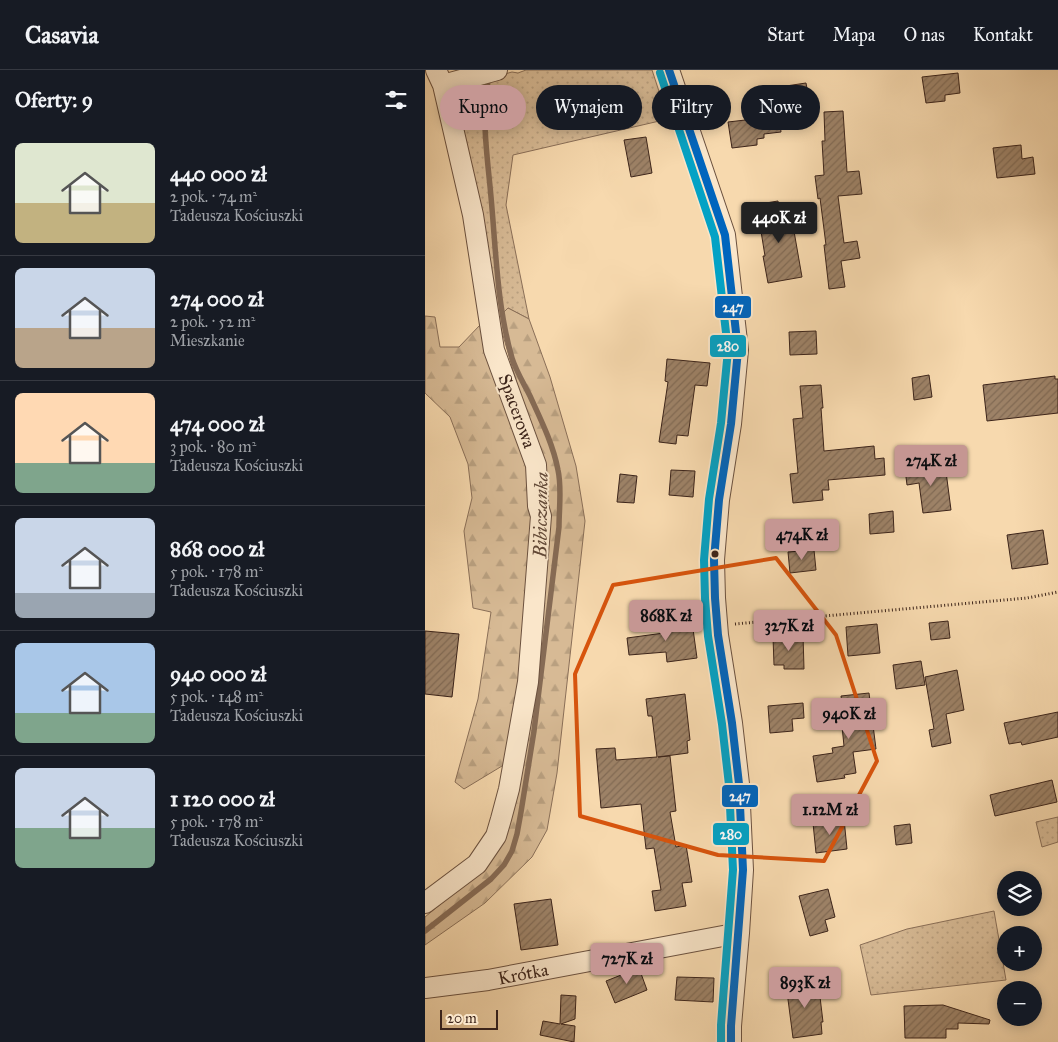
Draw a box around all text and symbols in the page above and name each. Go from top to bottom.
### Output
text: Casavia [25,20,99,50]
text: Start [767,24,805,46]
text: Mapa [833,24,875,46]
text: O nas [903,24,945,46]
text: Kontakt [973,24,1033,46]
chip: Kupno [440,85,526,130]
chip: Wynajem [536,85,642,130]
chip: Filtry [652,85,731,130]
chip: Nowe [741,85,820,130]
icon: filters [382,86,410,114]
text: Oferty: 9 [15,87,93,113]
text: 440 000 zł [170,161,267,187]
icon: home [55,163,115,223]
text: 2 pok. · 74 m² [170,187,257,206]
pin: 440K zł [733,202,825,244]
text: Tadeusza Kościuszki [170,206,303,225]
text: 440K zł [752,208,806,227]
text: 274 000 zł [170,286,263,312]
icon: home [55,288,115,348]
line badge: 247 [714,295,752,319]
text: 247 [722,299,744,317]
text: 2 pok. · 52 m² [170,312,255,331]
text: Mieszkanie [170,331,245,350]
line badge: 280 [709,334,747,358]
text: 280 [717,338,739,355]
street label: Spacerowa [493,371,541,451]
text: 474 000 zł [170,411,264,437]
icon: home [55,413,115,473]
text: 3 pok. · 80 m² [170,437,256,456]
pin: 274K zł [885,444,977,487]
text: 274K zł [905,451,957,470]
text: Tadeusza Kościuszki [170,456,303,475]
water label: Bibiczanka [528,472,553,559]
pin: 474K zł [756,518,848,561]
text: 474K zł [776,525,828,544]
text: 868 000 zł [170,536,264,562]
icon: home [55,538,115,598]
unlabelled marker [710,549,720,559]
text: 5 pok. · 178 m² [170,562,263,581]
text: Tadeusza Kościuszki [170,581,303,600]
pin: 868K zł [620,600,712,642]
text: 868K zł [640,606,692,625]
pin: 327K zł [743,610,835,652]
text: 327K zł [765,616,813,635]
text: 940 000 zł [170,661,266,687]
icon: home [55,663,115,723]
text: 5 pok. · 148 m² [170,687,263,706]
pin: 940K zł [803,698,895,740]
text: 940K zł [822,704,876,723]
text: Tadeusza Kościuszki [170,706,303,725]
line badge: 247 [721,784,759,808]
text: 1 120 000 zł [170,786,275,812]
icon: home [55,788,115,848]
text: 247 [729,788,751,806]
pin: 1.12M zł [778,794,882,836]
text: 1.12M zł [802,800,858,819]
text: 5 pok. · 178 m² [170,812,263,831]
line badge: 280 [712,822,750,846]
text: 280 [720,826,742,843]
text: Tadeusza Kościuszki [170,831,303,850]
map controls [997,871,1042,1026]
button: layers [997,871,1042,916]
button: + [997,926,1042,971]
pin: 727K zł [581,942,673,985]
text: 727K zł [601,949,653,968]
street label: Krótka [496,958,551,990]
pin: 893K zł [759,966,851,1009]
text: 893K zł [780,973,830,992]
button: − [997,981,1042,1026]
scale bar [440,1007,497,1030]
text: 20 m [447,1010,477,1027]

